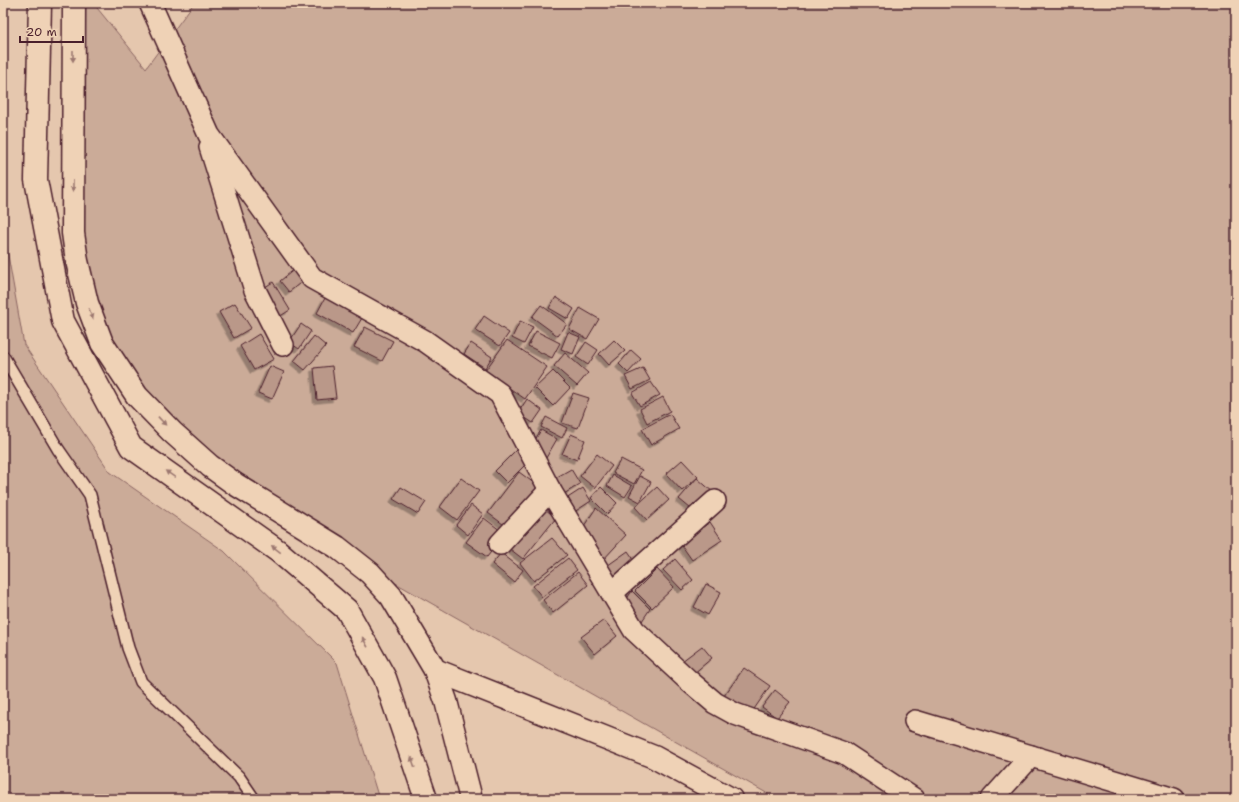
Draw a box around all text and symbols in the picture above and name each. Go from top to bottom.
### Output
scale bar [20,18,83,44]
text: 20 m [26,24,57,40]
one-way arrow [70,50,76,63]
one-way arrow [70,180,76,193]
one-way arrow [89,308,95,320]
one-way arrow [157,416,167,426]
one-way arrow [165,470,175,478]
one-way arrow [271,545,282,554]
one-way arrow [361,636,368,648]
one-way arrow [410,756,416,768]

